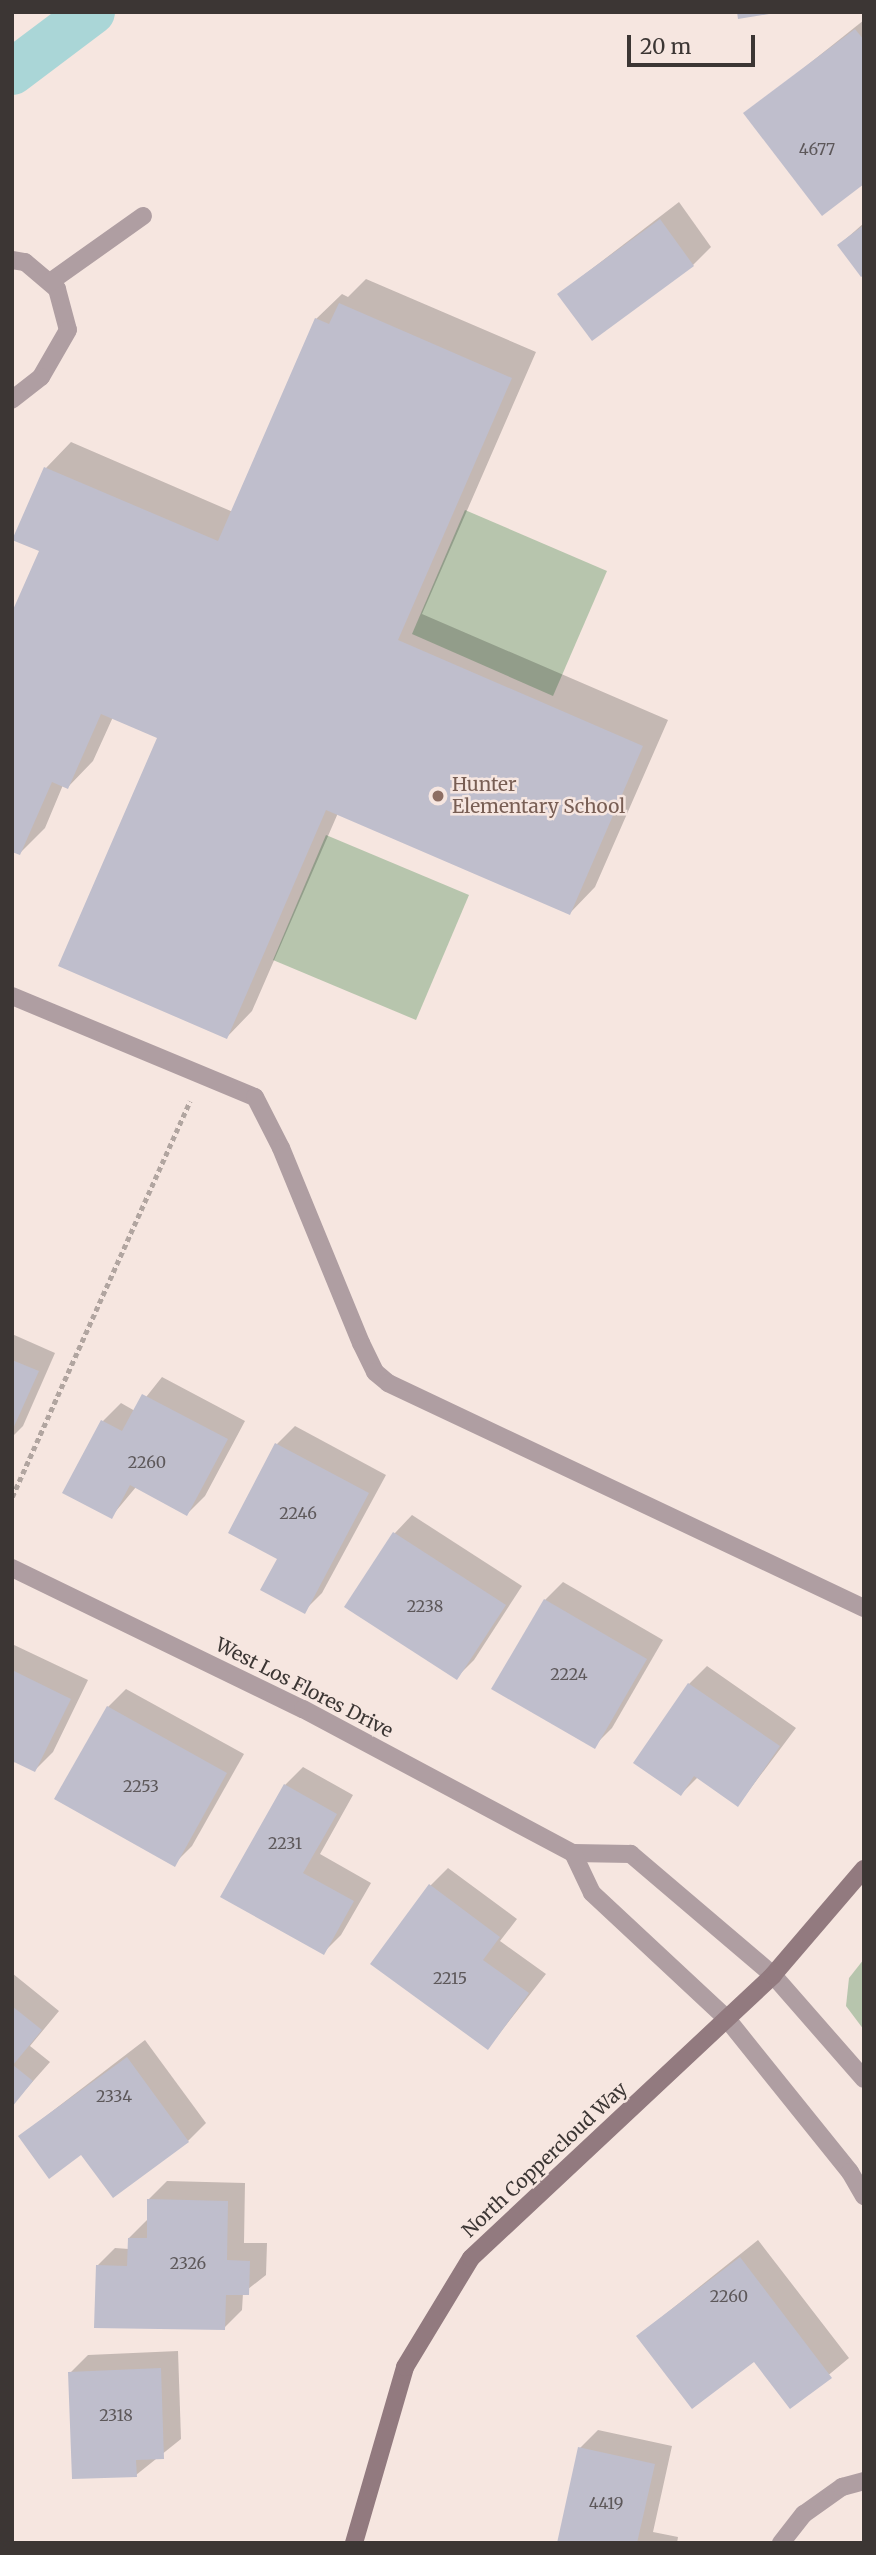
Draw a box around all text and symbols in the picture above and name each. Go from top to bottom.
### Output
scale bar [631,21,759,65]
text: 20 m [640,33,691,60]
house number: 4677 [799,139,835,159]
place label: Hunter Elementary School [452,774,625,818]
marker: Hunter Elementary School [430,788,446,804]
house number: 2260 [128,1452,166,1472]
house number: 2246 [279,1503,317,1523]
house number: 2238 [407,1596,443,1616]
street label: West Los Flores Drive [211,1633,397,1743]
house number: 2224 [550,1664,588,1684]
house number: 2253 [123,1776,159,1796]
house number: 2231 [268,1833,302,1853]
house number: 2215 [433,1968,467,1988]
street label: North Coppercloud Way [458,2078,632,2242]
house number: 2334 [96,2086,132,2106]
house number: 2326 [170,2253,206,2273]
house number: 2260 [710,2286,748,2306]
house number: 2318 [99,2405,133,2425]
house number: 4419 [589,2493,623,2513]

